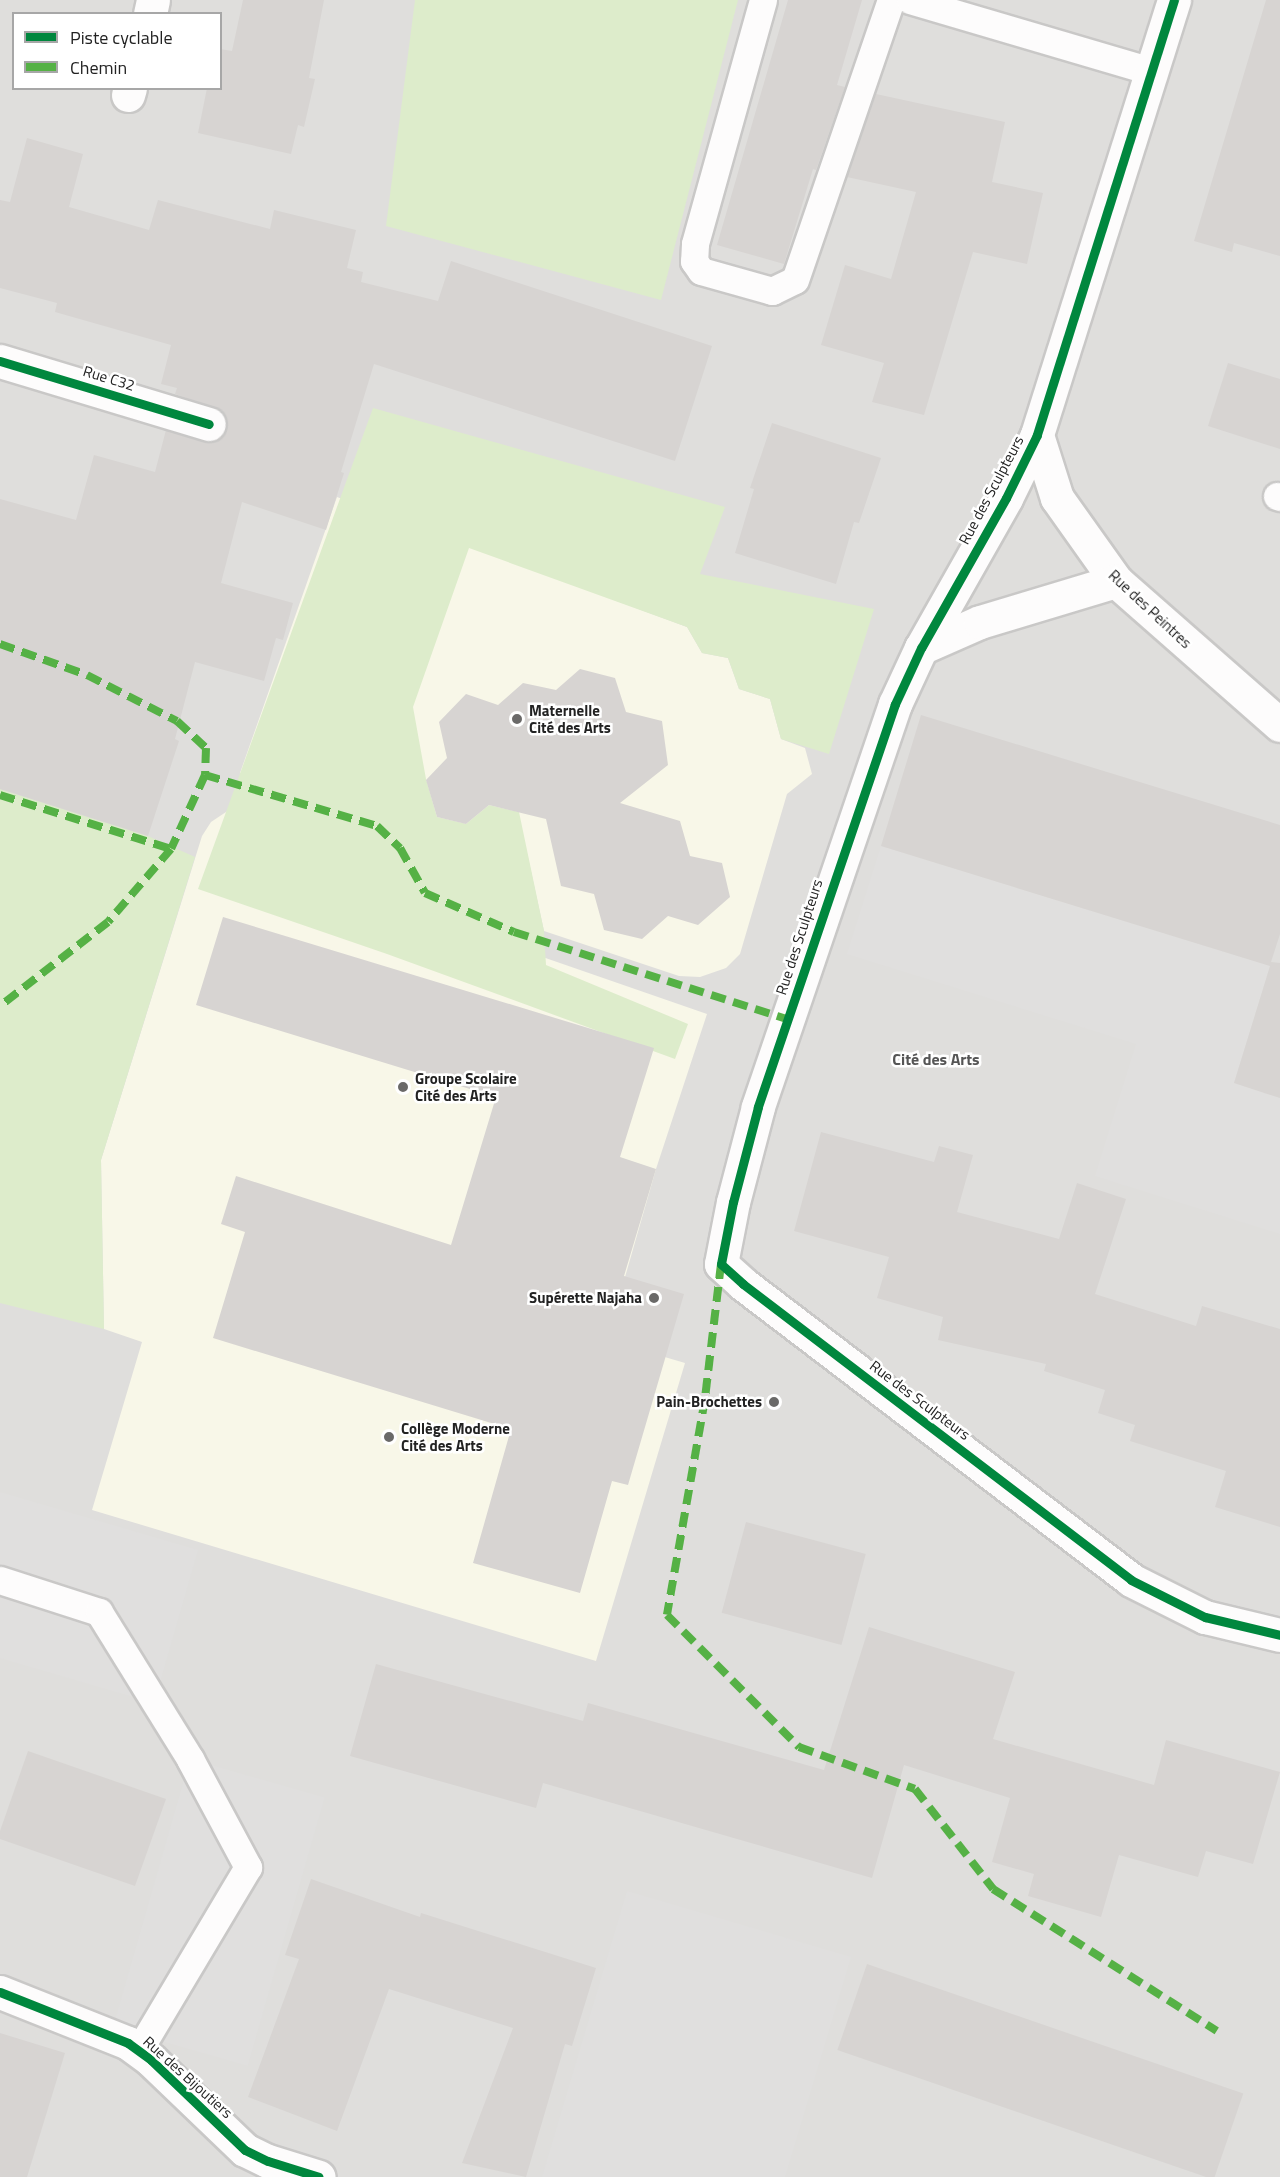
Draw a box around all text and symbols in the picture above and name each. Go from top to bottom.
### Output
legend [12,12,222,90]
text: Piste cyclable [70,24,172,51]
text: Chemin [70,54,127,81]
street label: Rue C32 [81,362,137,394]
street label: Rue des Sculpteurs [955,432,1027,548]
street label: Rue des Peintres [1105,566,1195,652]
place label: Maternelle Cité des Arts [529,701,611,736]
marker: Maternelle Cité des Arts [510,712,524,726]
street label: Rue des Sculpteurs [772,877,826,997]
district label: Cité des Arts [892,1049,980,1069]
place label: Groupe Scolaire Cité des Arts [415,1069,517,1104]
marker: Groupe Scolaire Cité des Arts [396,1080,410,1094]
place label: Supérette Najaha [529,1289,642,1307]
marker: Supérette Najaha [647,1291,661,1305]
street label: Rue des Sculpteurs [866,1356,974,1444]
place label: Pain-Brochettes [656,1393,762,1411]
marker: Pain-Brochettes [767,1395,781,1409]
place label: Collège Moderne Cité des Arts [401,1419,510,1454]
marker: Collège Moderne Cité des Arts [382,1430,396,1444]
street label: Rue des Bijoutiers [140,2032,236,2122]

